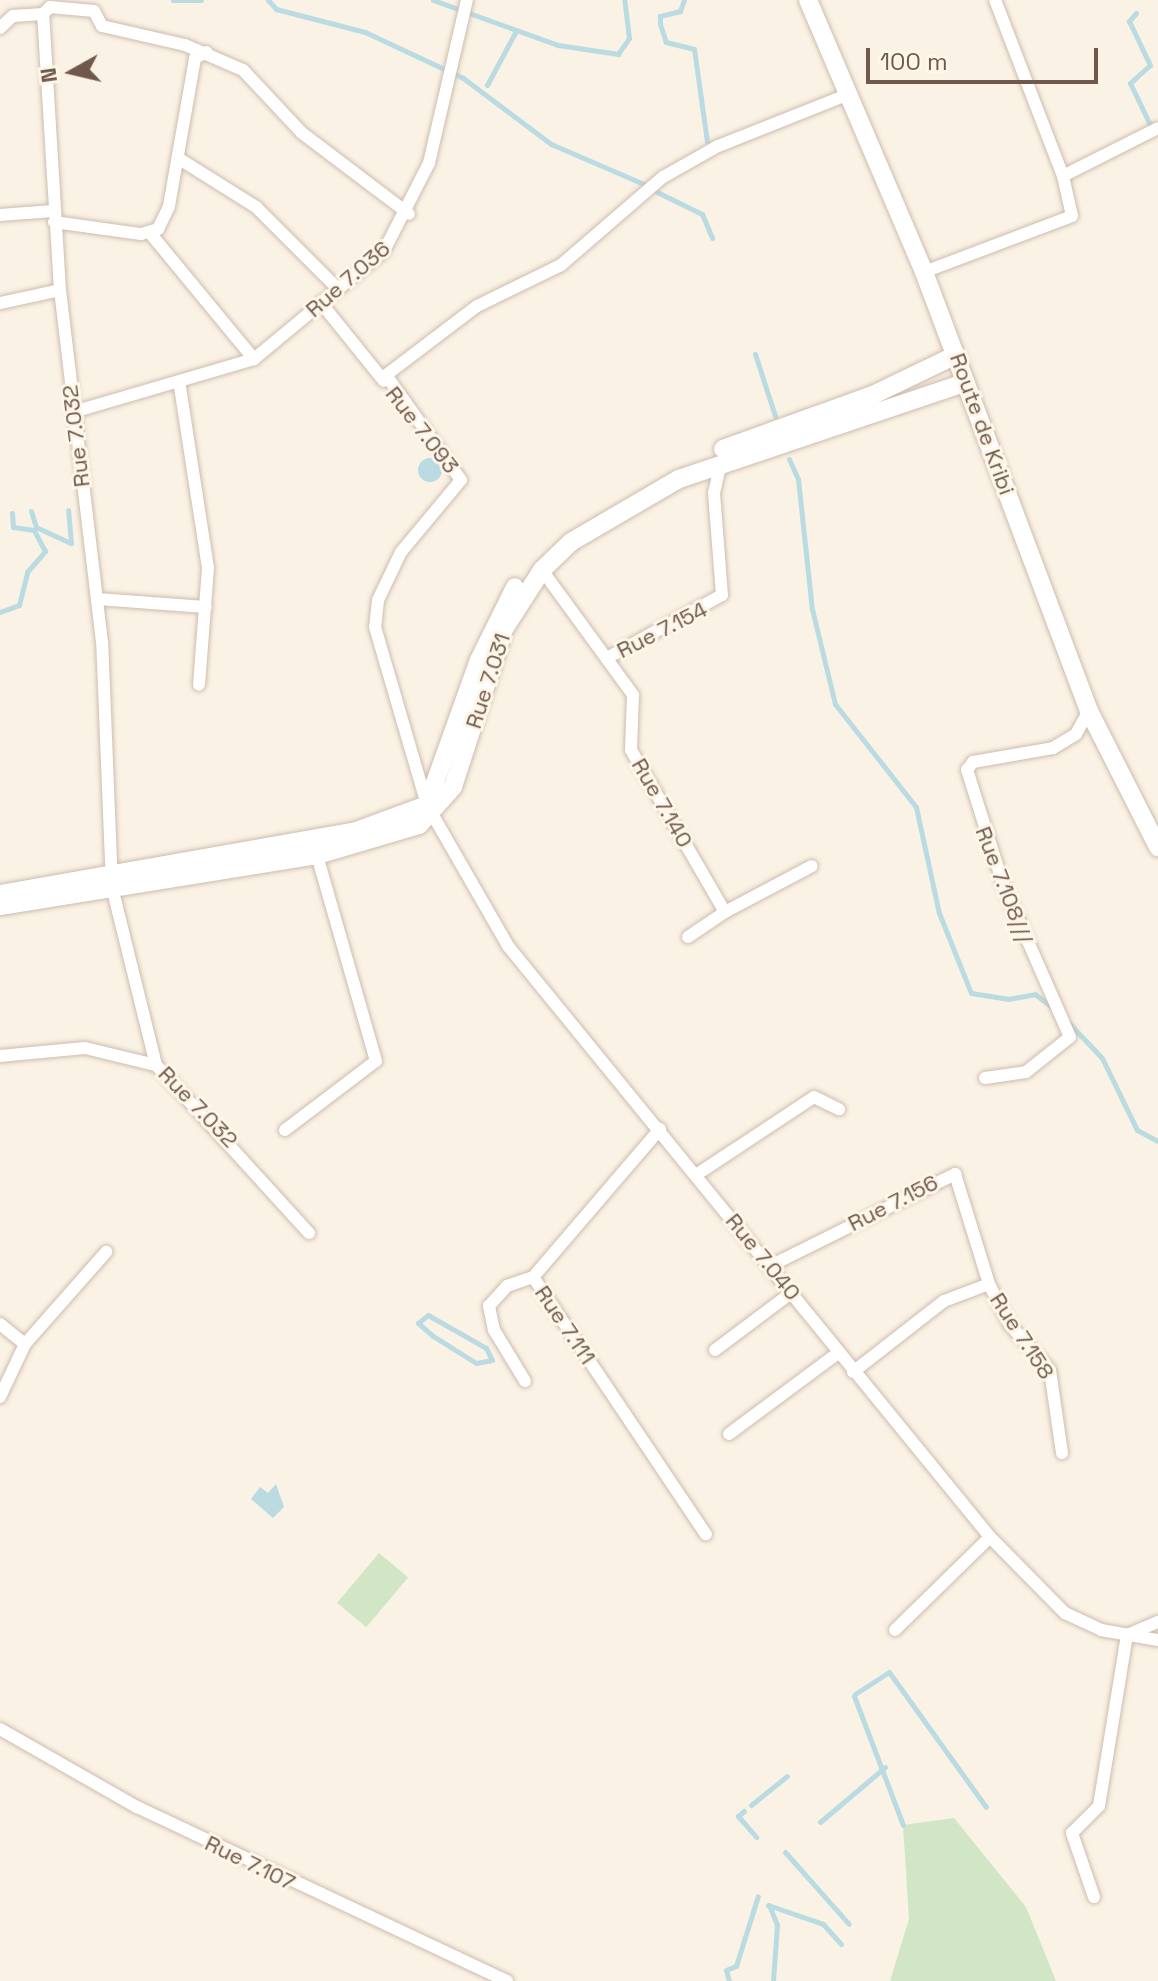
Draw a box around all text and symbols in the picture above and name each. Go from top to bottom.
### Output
north arrow [32,32,112,112]
scale bar [870,32,1102,82]
text: 100 m [880,46,948,77]
text: N [33,66,63,85]
street label: Rue 7.036 [300,235,396,323]
street label: Route de Kribi [944,350,1020,498]
street label: Rue 7.093 [380,381,464,479]
street label: Rue 7.032 [57,383,95,489]
street label: Rue 7.154 [612,596,712,664]
street label: Rue 7.031 [460,630,516,732]
street label: Rue 7.140 [626,754,698,852]
street label: Rue 7.108/// [970,823,1038,947]
street label: Rue 7.032 [153,1061,243,1153]
street label: Rue 7.156 [844,1169,942,1237]
street label: Rue 7.040 [720,1208,806,1306]
street label: Rue 7.111 [529,1281,601,1369]
street label: Rue 7.158 [984,1288,1060,1384]
street label: Rue 7.107 [201,1830,299,1896]

